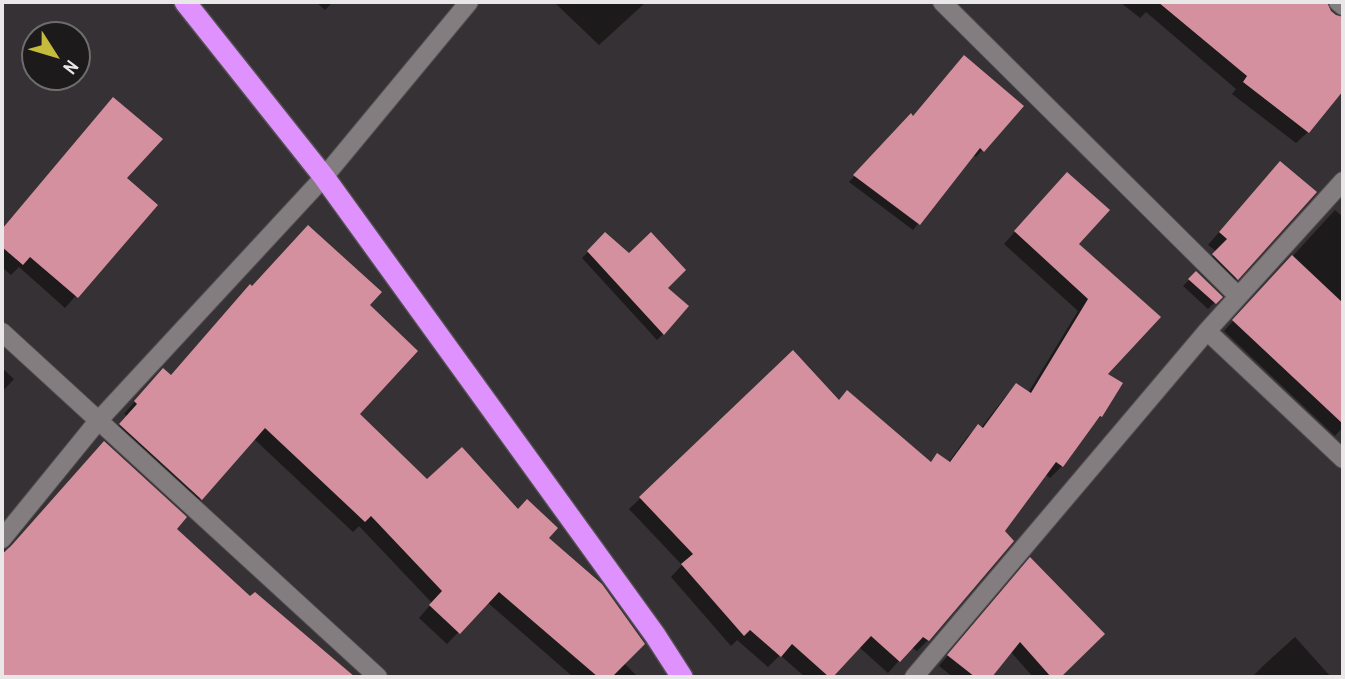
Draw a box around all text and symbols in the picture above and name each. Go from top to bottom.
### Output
north arrow [21,21,91,91]
text: N [57,55,85,80]

